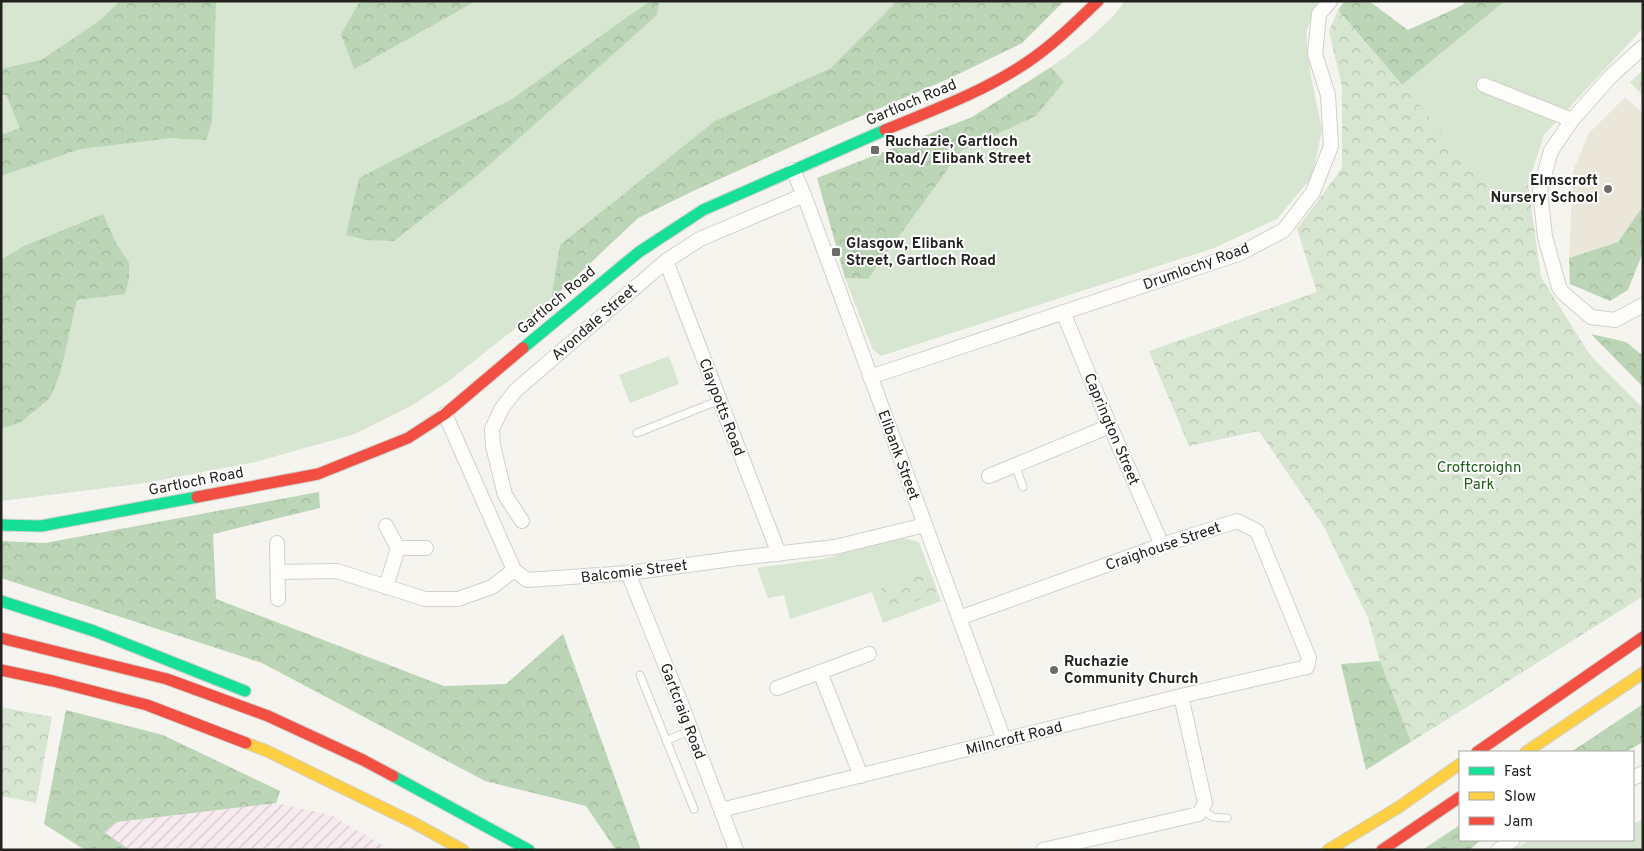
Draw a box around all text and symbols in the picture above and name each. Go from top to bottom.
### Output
street label: Gartloch Road [863,76,960,131]
place label: Ruchazie, Gartloch Road/ Elibank Street [885,133,1031,169]
marker: Ruchazie, Gartloch Road/ Elibank Street [869,144,881,156]
place label: Elmscroft Nursery School [1490,172,1598,208]
marker: Elmscroft Nursery School [1602,183,1614,195]
place label: Glasgow, Elibank Street, Gartloch Road [846,235,996,271]
street label: Drumlochy Road [1141,239,1252,295]
marker: Glasgow, Elibank Street, Gartloch Road [830,246,842,258]
street label: Gartloch Road [514,263,600,339]
street label: Avondale Street [548,281,642,365]
street label: Claypotts Road [693,356,748,459]
street label: Caprington Street [1078,371,1143,489]
street label: Elibank Street [872,408,923,503]
park label: Croftcroighn Park [1437,459,1521,495]
street label: Gartloch Road [147,464,246,501]
street label: Craighouse Street [1103,519,1224,576]
street label: Balcomie Street [580,557,689,588]
place label: Ruchazie Community Church [1064,653,1198,689]
street label: Gartcraig Road [655,661,709,762]
marker: Ruchazie Community Church [1048,664,1060,676]
street label: Milncroft Road [964,718,1065,761]
legend [1459,751,1634,841]
text: Fast [1504,763,1532,782]
text: Slow [1504,788,1536,807]
text: Jam [1504,813,1533,832]

